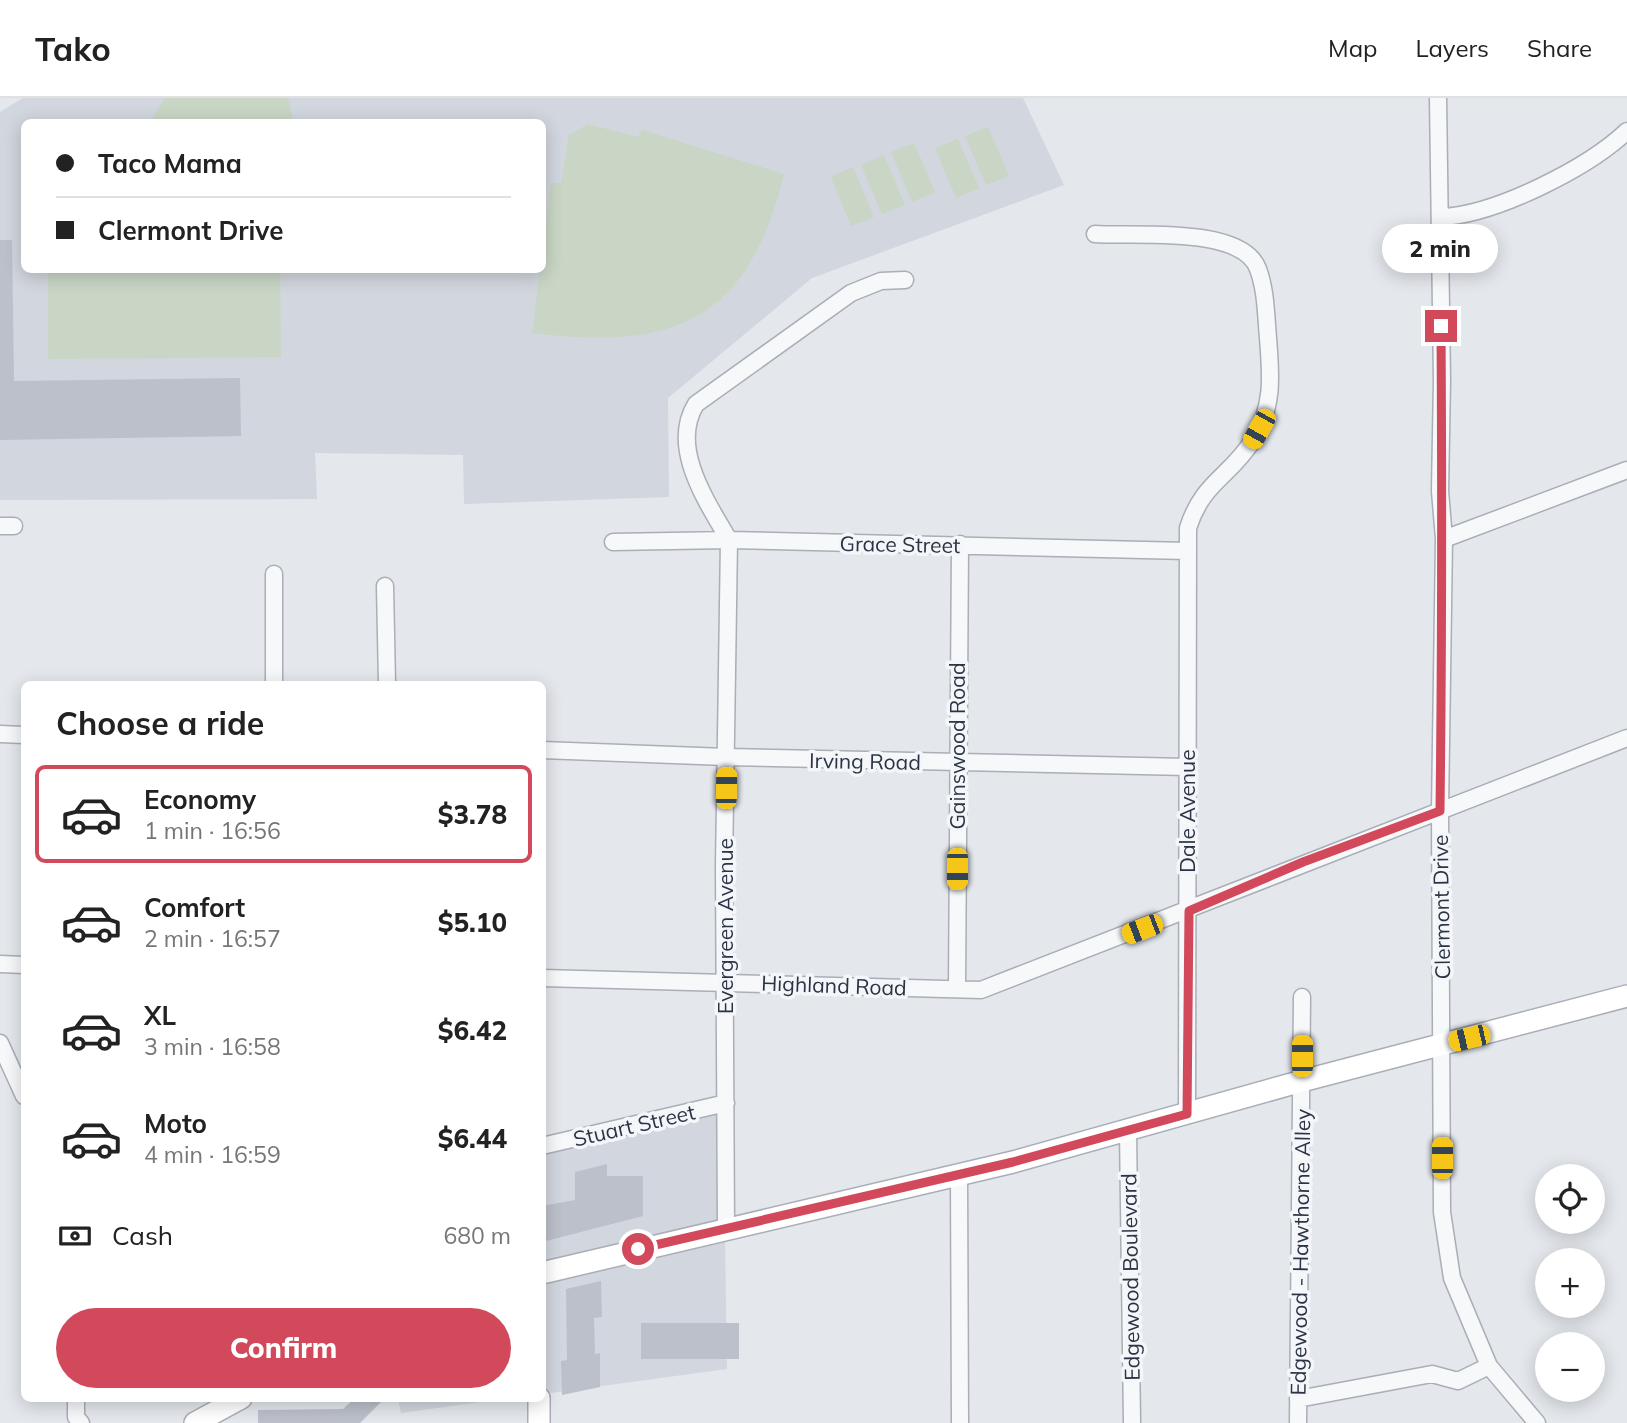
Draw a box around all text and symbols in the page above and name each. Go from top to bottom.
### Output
text: Tako [35,28,111,69]
text: Map [1328,33,1377,63]
text: Layers [1415,33,1489,63]
text: Share [1527,33,1592,63]
text: Taco Mama [98,147,242,180]
text: Clermont Drive [98,214,283,247]
callout: 2 min [1383,224,1499,274]
text: 2 min [1409,234,1471,263]
route end [1425,310,1457,342]
car [1240,406,1279,452]
street label: Grace Street [839,530,961,558]
street label: Gainswood Road [944,662,970,830]
text: Choose a ride [56,703,264,743]
street label: Irving Road [809,747,921,775]
street label: Dale Avenue [1174,749,1200,873]
car [716,767,737,809]
icon: car [60,783,123,846]
text: Economy [144,783,256,816]
text: $3.78 [438,798,507,831]
text: 1 min · 16:56 [144,816,281,845]
street label: Clermont Drive [1427,834,1455,980]
street label: Evergreen Avenue [712,838,738,1014]
car [947,848,968,890]
icon: car [60,891,123,954]
text: Comfort [144,891,245,924]
text: $5.10 [438,906,507,939]
car [1119,912,1166,946]
text: 2 min · 16:57 [144,924,281,953]
street label: Highland Road [761,969,907,1001]
icon: car [60,999,123,1062]
text: XL [144,999,176,1032]
text: $6.42 [438,1014,507,1047]
car [1447,1023,1492,1053]
text: 3 min · 16:58 [144,1032,281,1061]
car [1292,1035,1313,1077]
street label: Stuart Street [571,1098,697,1152]
icon: car [60,1107,123,1170]
text: Moto [144,1107,207,1140]
street label: Edgewood - Hawthorne Alley [1284,1108,1316,1396]
text: $6.44 [438,1122,507,1155]
car [1432,1137,1453,1179]
text: 4 min · 16:59 [144,1140,281,1169]
map controls [1535,1164,1605,1402]
button: locate [1535,1164,1605,1234]
street label: Edgewood Boulevard [1115,1173,1145,1381]
icon: cash [56,1217,94,1255]
text: Cash [112,1219,173,1252]
text: 680 m [443,1221,511,1250]
route start [622,1233,654,1265]
button: + [1535,1248,1605,1318]
button: Confirm [56,1308,511,1388]
button: − [1535,1332,1605,1402]

